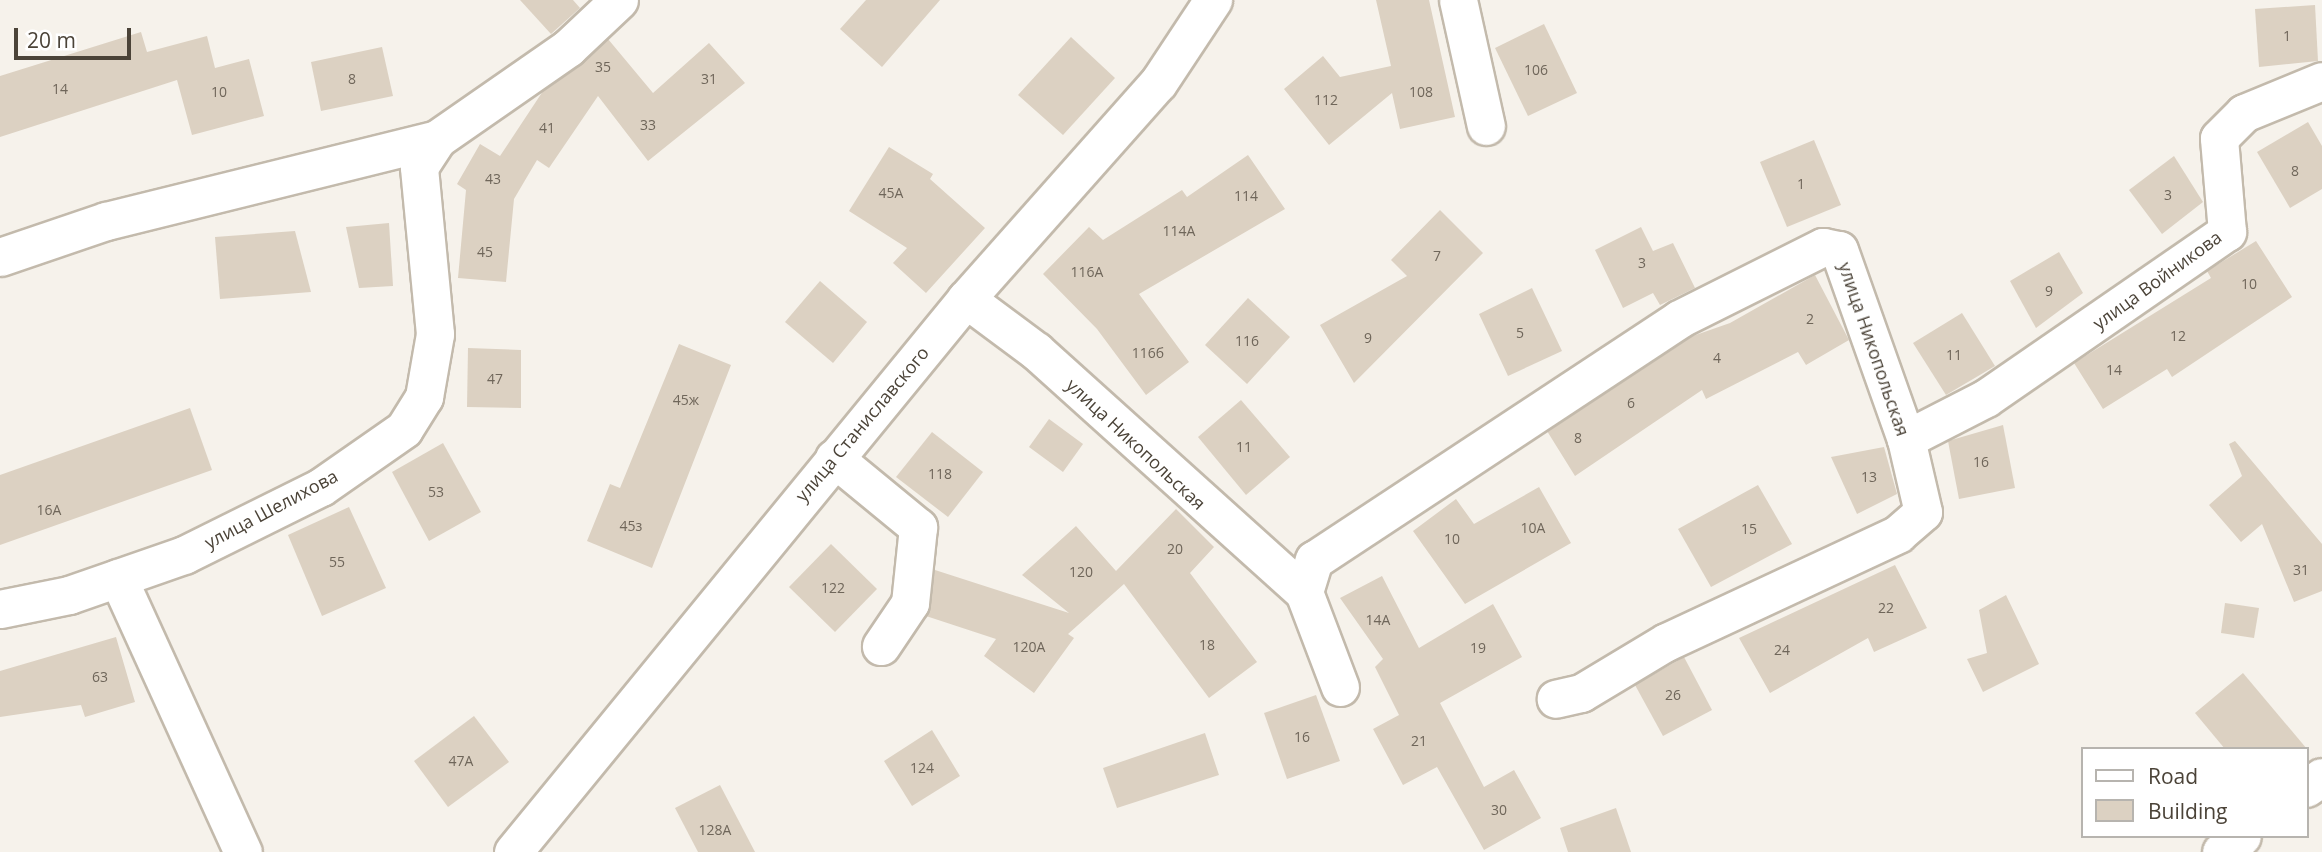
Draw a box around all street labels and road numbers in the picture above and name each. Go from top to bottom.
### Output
street label: улица Войникова [2088,226,2226,334]
street label: улица Никопольская [1834,259,1914,439]
street label: улица Станиславского [791,342,933,506]
street label: улица Никопольская [1062,374,1210,514]
street label: улица Шелихова [201,465,341,553]

